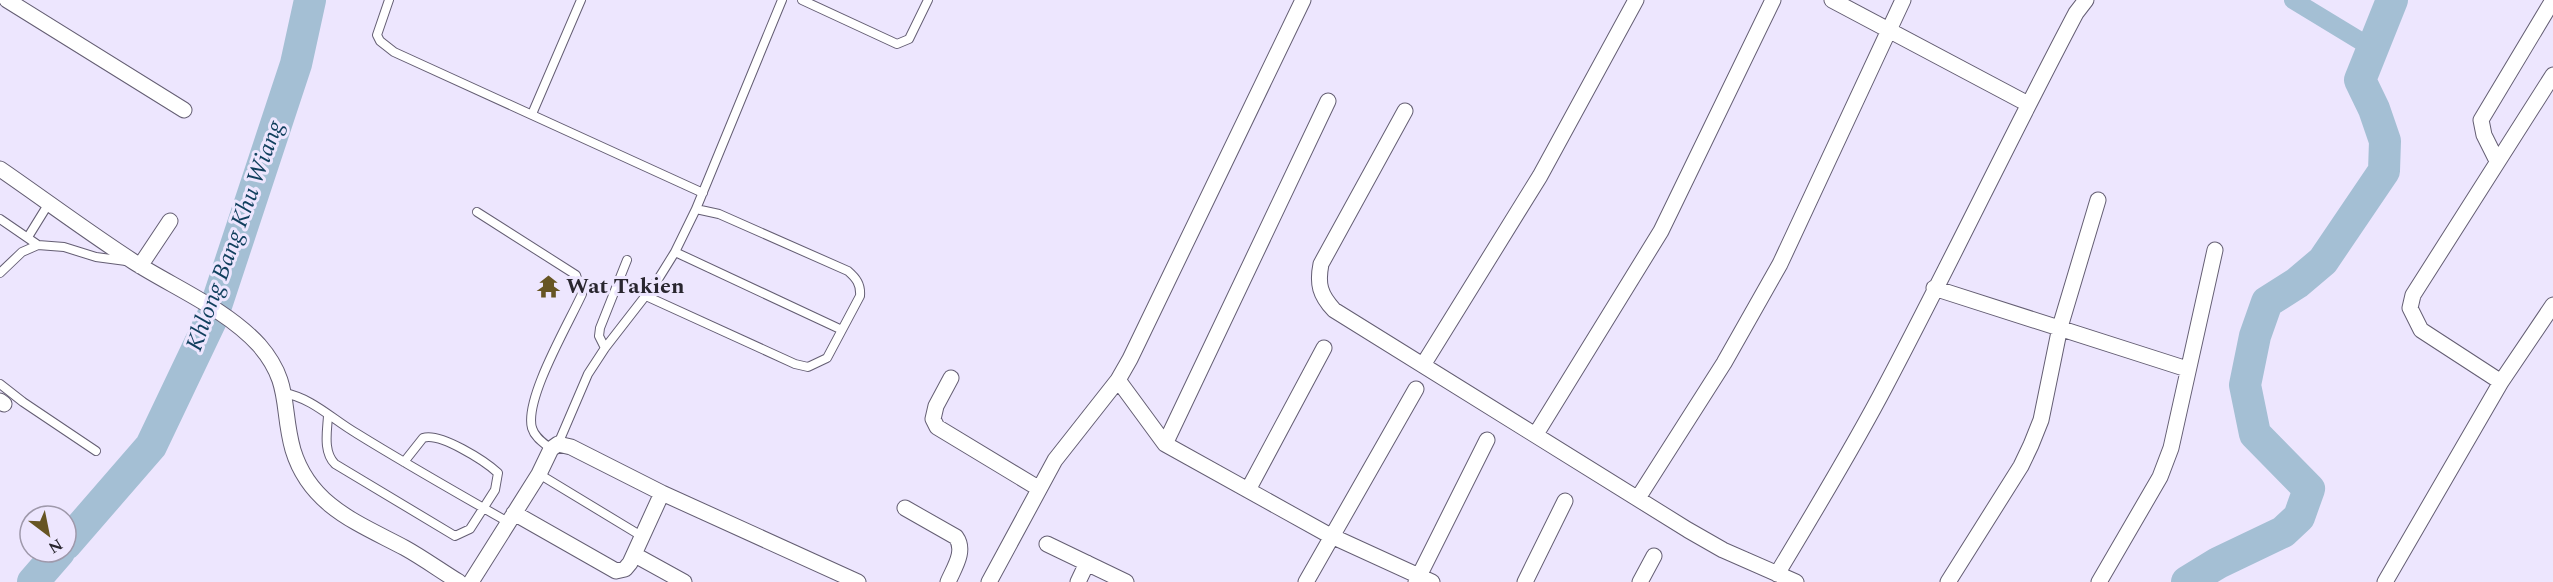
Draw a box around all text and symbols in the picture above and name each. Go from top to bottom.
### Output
water label: Khlong Bang Khu Wiang [177,115,294,356]
place label: Wat Takien [566,270,685,303]
temple icon: Wat Takien [535,273,561,299]
north arrow [18,504,78,564]
text: N [44,532,67,560]

